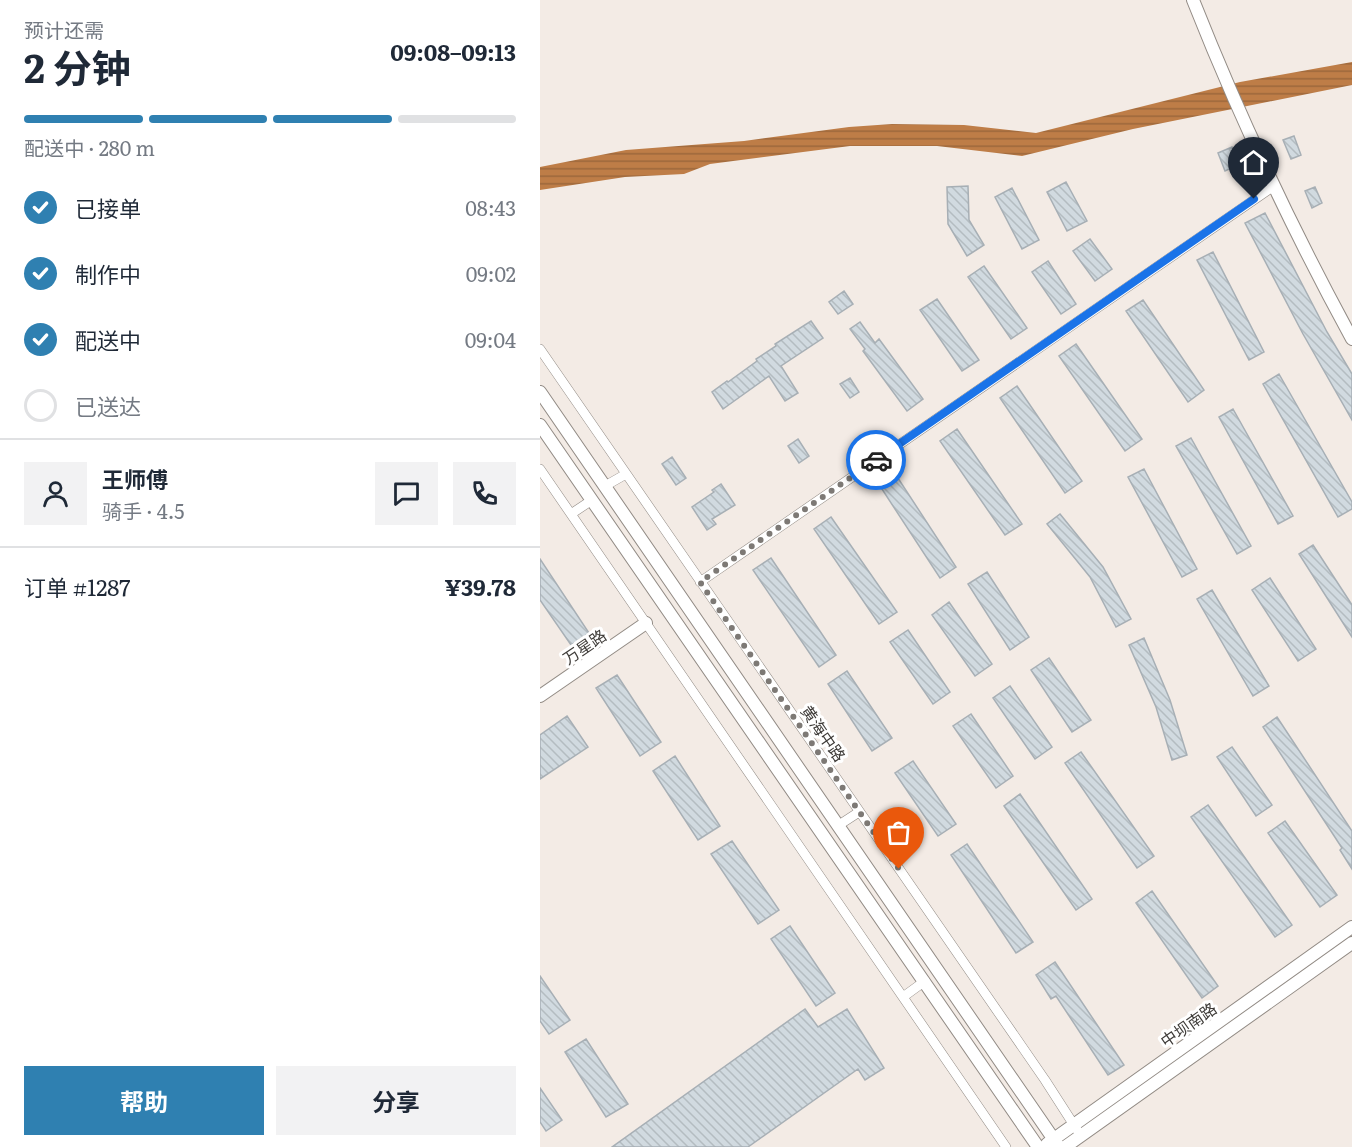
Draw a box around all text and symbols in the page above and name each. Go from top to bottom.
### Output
text: 预计还需 [24,14,104,44]
text: 09:08–09:13 [390,35,516,68]
text: 2 分钟 [24,37,131,95]
text: 配送中 · 280 m [24,132,155,162]
pin [1228,137,1279,199]
icon: home [1237,146,1270,179]
icon: check [24,191,57,224]
text: 已接单 [75,191,141,224]
text: 08:43 [465,192,516,222]
icon: check [24,257,57,290]
text: 制作中 [75,257,141,290]
text: 09:02 [466,258,516,288]
icon: check [24,323,57,356]
text: 配送中 [75,323,141,356]
text: 09:04 [465,324,516,354]
text: 已送达 [75,389,141,422]
courier [846,430,906,490]
icon: car [860,444,893,477]
button: person [24,462,87,525]
text: 王师傅 [102,462,168,495]
button: chat [375,462,438,525]
button: phone [453,462,516,525]
text: 骑手 · 4.5 [102,495,185,525]
text: 订单 #1287 [24,570,130,603]
text: ¥39.78 [444,570,516,603]
street label: 万星路 [557,623,611,669]
street label: 黄海中路 [796,700,852,766]
pin [873,807,924,869]
icon: bag [882,816,915,849]
street label: 中坝南路 [1155,996,1221,1052]
button: 帮助 [24,1066,264,1135]
button: 分享 [276,1066,516,1135]

